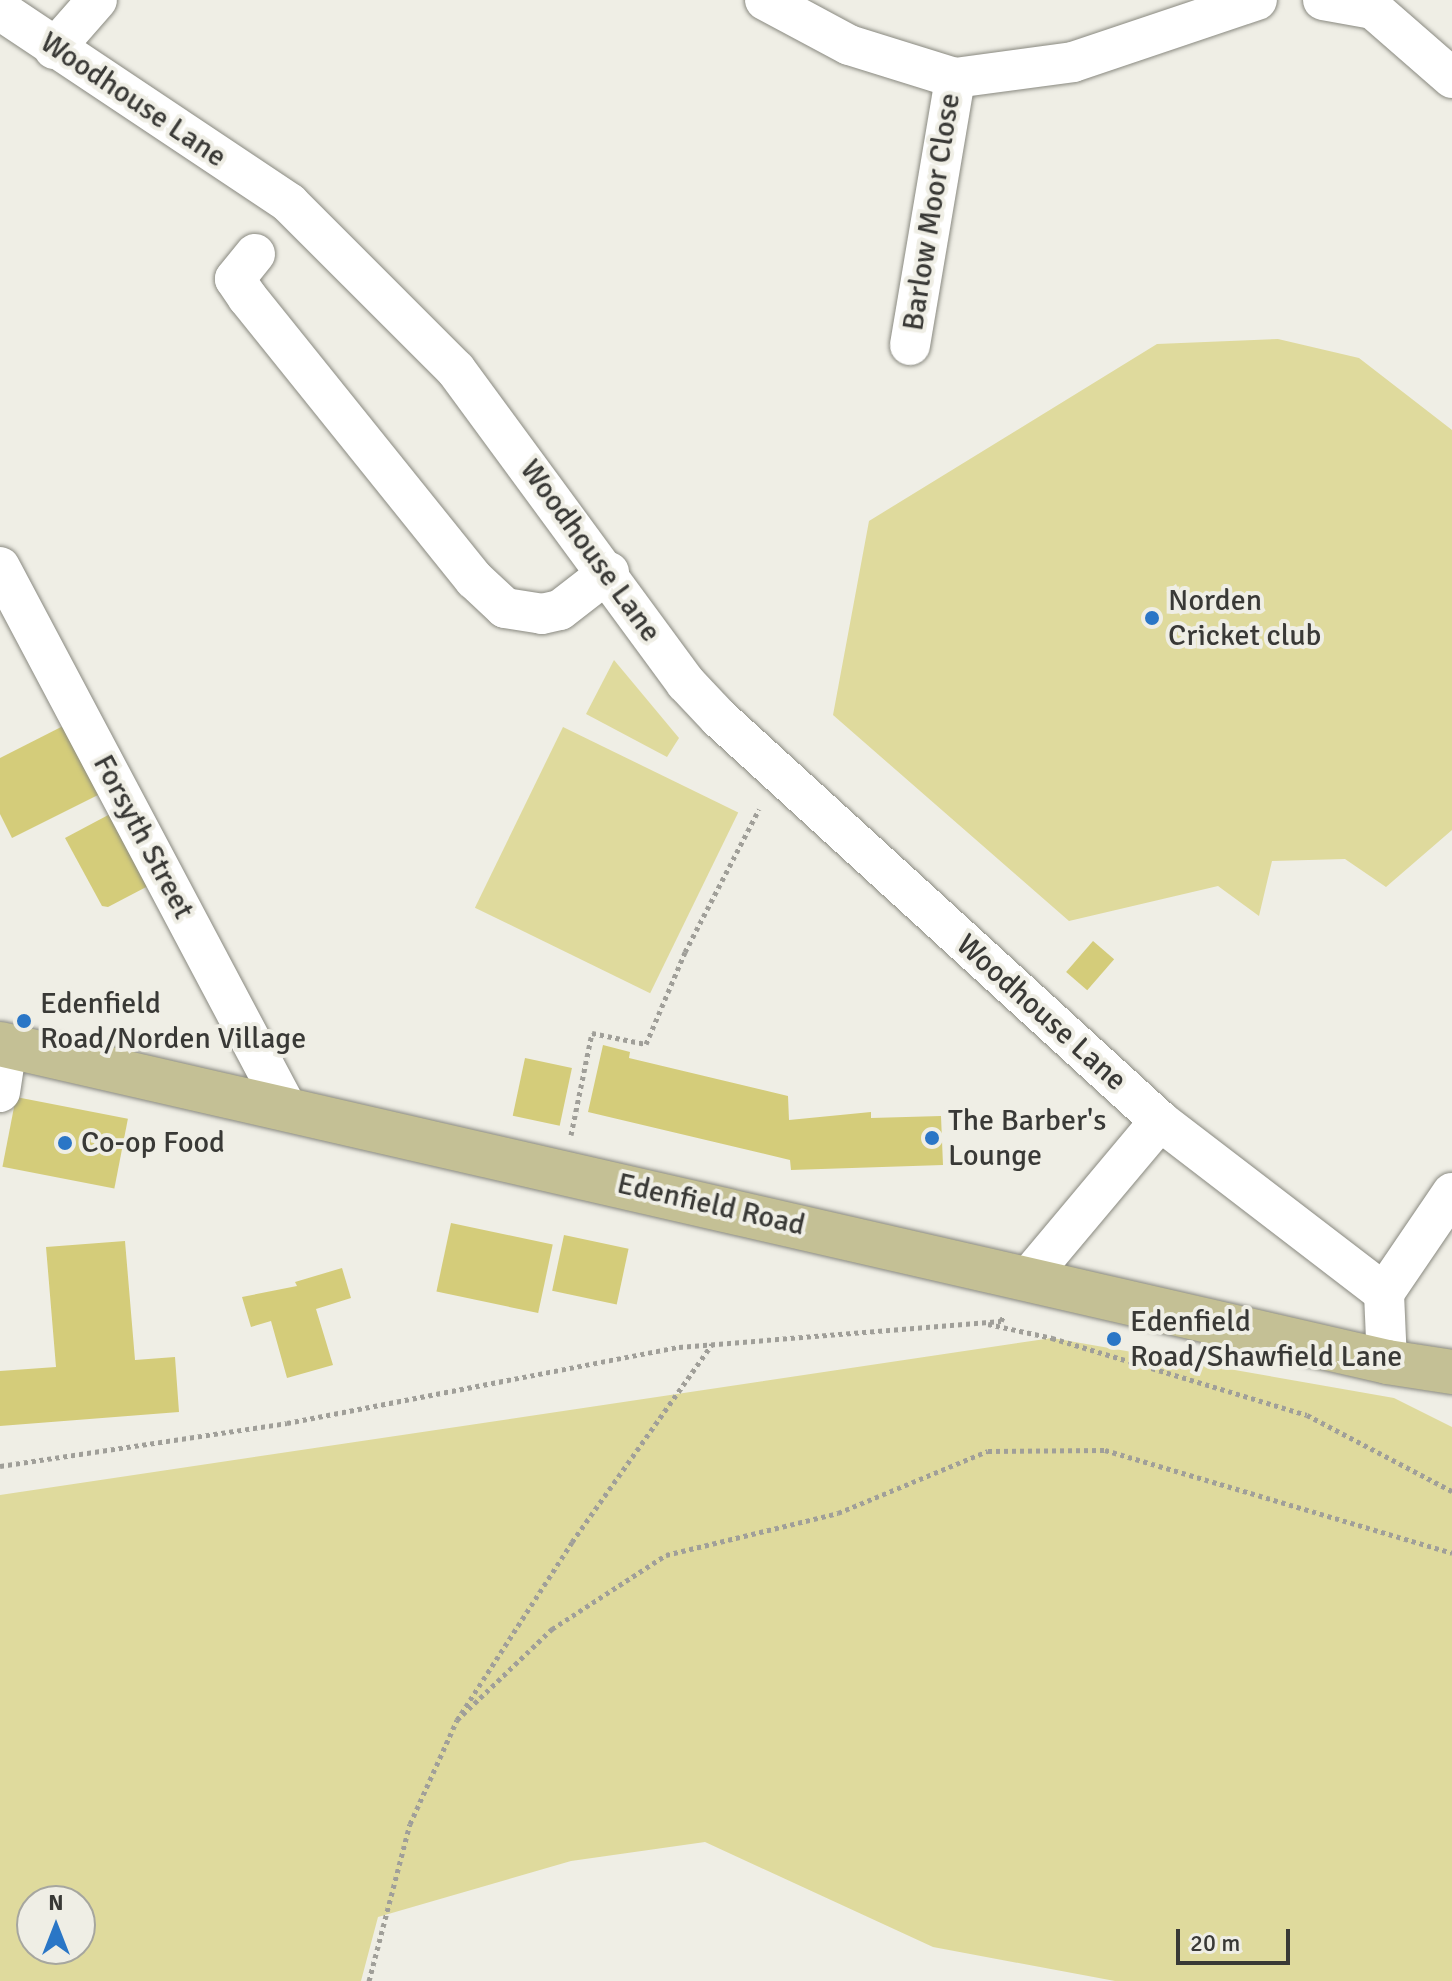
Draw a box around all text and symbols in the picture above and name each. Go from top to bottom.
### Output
street label: Woodhouse Lane [33,25,233,175]
street label: Barlow Moor Close [895,91,969,333]
street label: Woodhouse Lane [512,453,668,649]
place label: Norden Cricket club [1168,583,1321,654]
marker: Norden Cricket club [1143,609,1161,627]
street label: Forsyth Street [85,749,201,925]
street label: Woodhouse Lane [949,927,1133,1099]
place label: Edenfield Road/Norden Village [40,986,306,1056]
marker: Edenfield Road/Norden Village [15,1012,33,1030]
place label: The Barber's Lounge [948,1103,1106,1174]
place label: Co-op Food [81,1125,225,1161]
marker: The Barber's Lounge [923,1129,941,1147]
marker: Co-op Food [56,1134,74,1152]
street label: Edenfield Road [614,1166,808,1244]
place label: Edenfield Road/Shawfield Lane [1130,1304,1402,1374]
marker: Edenfield Road/Shawfield Lane [1105,1330,1123,1348]
north arrow [16,1885,96,1965]
text: N [48,1889,64,1916]
scale bar [1180,1913,1294,1963]
text: 20 m [1190,1928,1240,1958]

